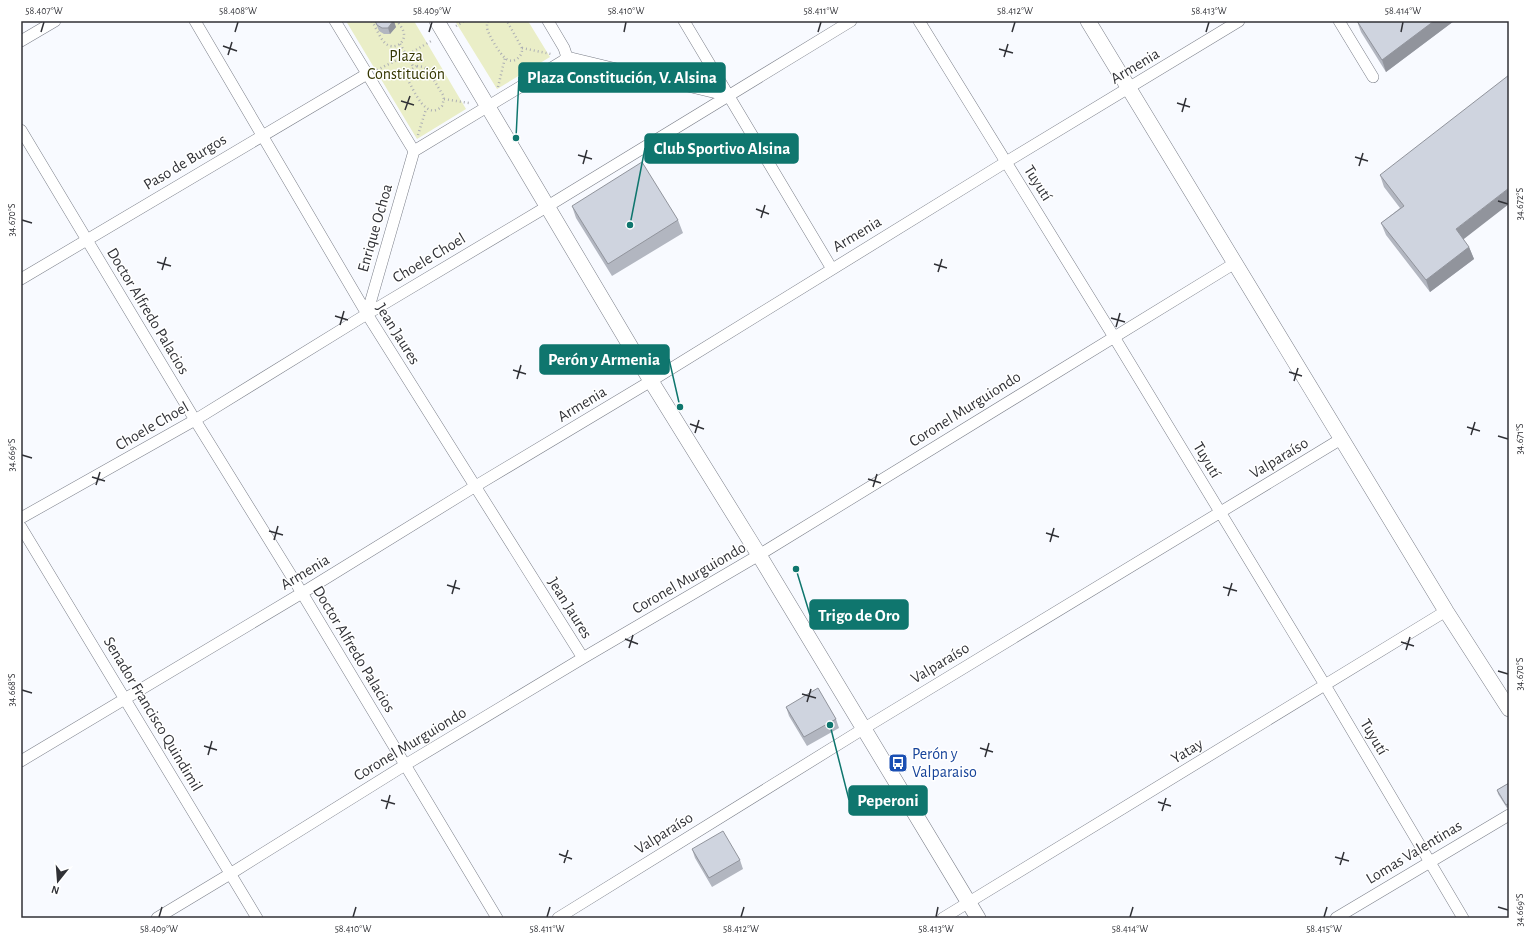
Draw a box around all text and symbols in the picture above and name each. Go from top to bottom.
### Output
text: 58.407°W [25,6,63,16]
text: 58.408°W [219,6,257,16]
text: 58.409°W [413,6,451,16]
text: 58.410°W [608,6,644,16]
text: 58.411°W [804,6,839,16]
text: 58.412°W [997,6,1033,16]
text: 58.413°W [1191,6,1227,16]
text: 58.414°W [1385,6,1421,16]
street label: Armenia [1108,45,1162,87]
park label: Plaza Constitución [367,48,445,82]
callout: Plaza Constitución, V. Alsina [519,63,725,92]
text: Plaza Constitución, V. Alsina [527,69,717,86]
street label: Paso de Burgos [141,131,229,193]
callout: Club Sportivo Alsina [645,134,798,163]
text: Club Sportivo Alsina [654,140,790,157]
street label: Tuyutí [1020,162,1055,204]
street label: Enrique Ochoa [355,182,395,274]
text: 34.672°S [1515,188,1525,220]
text: 34.670°S [7,203,17,237]
street label: Armenia [830,213,884,255]
street label: Choele Choel [390,230,468,286]
street label: Doctor Alfredo Palacios [104,245,192,377]
street label: Jean Jaures [373,301,423,367]
callout: Perón y Armenia [540,345,669,374]
text: Perón y Armenia [548,351,660,369]
street label: Coronel Murguiondo [906,368,1024,450]
street label: Armenia [555,383,609,425]
street label: Choele Choel [113,399,191,453]
text: 34.671°S [1515,423,1525,455]
street label: Valparaíso [1247,434,1311,482]
text: 34.669°S [7,438,17,471]
street label: Tuyutí [1189,439,1224,481]
street label: Coronel Murguiondo [629,539,749,617]
street label: Armenia [278,551,332,593]
street label: Jean Jaures [545,575,595,641]
street label: Doctor Alfredo Palacios [310,583,398,715]
callout: Trigo de Oro [810,600,908,629]
text: Trigo de Oro [818,607,900,624]
street label: Senador Francisco Quindimil [100,634,205,794]
street label: Valparaíso [908,639,972,687]
text: 34.670°S [1515,657,1525,691]
text: 34.668°S [7,673,17,707]
street label: Coronel Murguiondo [351,704,469,784]
street label: Tuyutí [1356,716,1391,758]
street label: Yatay [1168,735,1206,767]
place label: Perón y Valparaiso [912,746,977,780]
bus stop icon: Perón y Valparaiso [887,752,909,774]
callout: Peperoni [849,786,927,815]
text: Peperoni [857,792,919,809]
street label: Valparaíso [632,809,696,857]
street label: Lomas Valentinas [1363,817,1465,887]
north arrow [38,861,78,901]
text: N [50,884,60,896]
text: 34.669°S [1515,893,1525,926]
text: 58.409°W [140,924,178,934]
text: 58.410°W [335,924,371,934]
text: 58.411°W [530,924,565,934]
text: 58.412°W [723,924,759,934]
text: 58.413°W [918,924,954,934]
text: 58.414°W [1112,924,1148,934]
text: 58.415°W [1306,924,1342,934]

